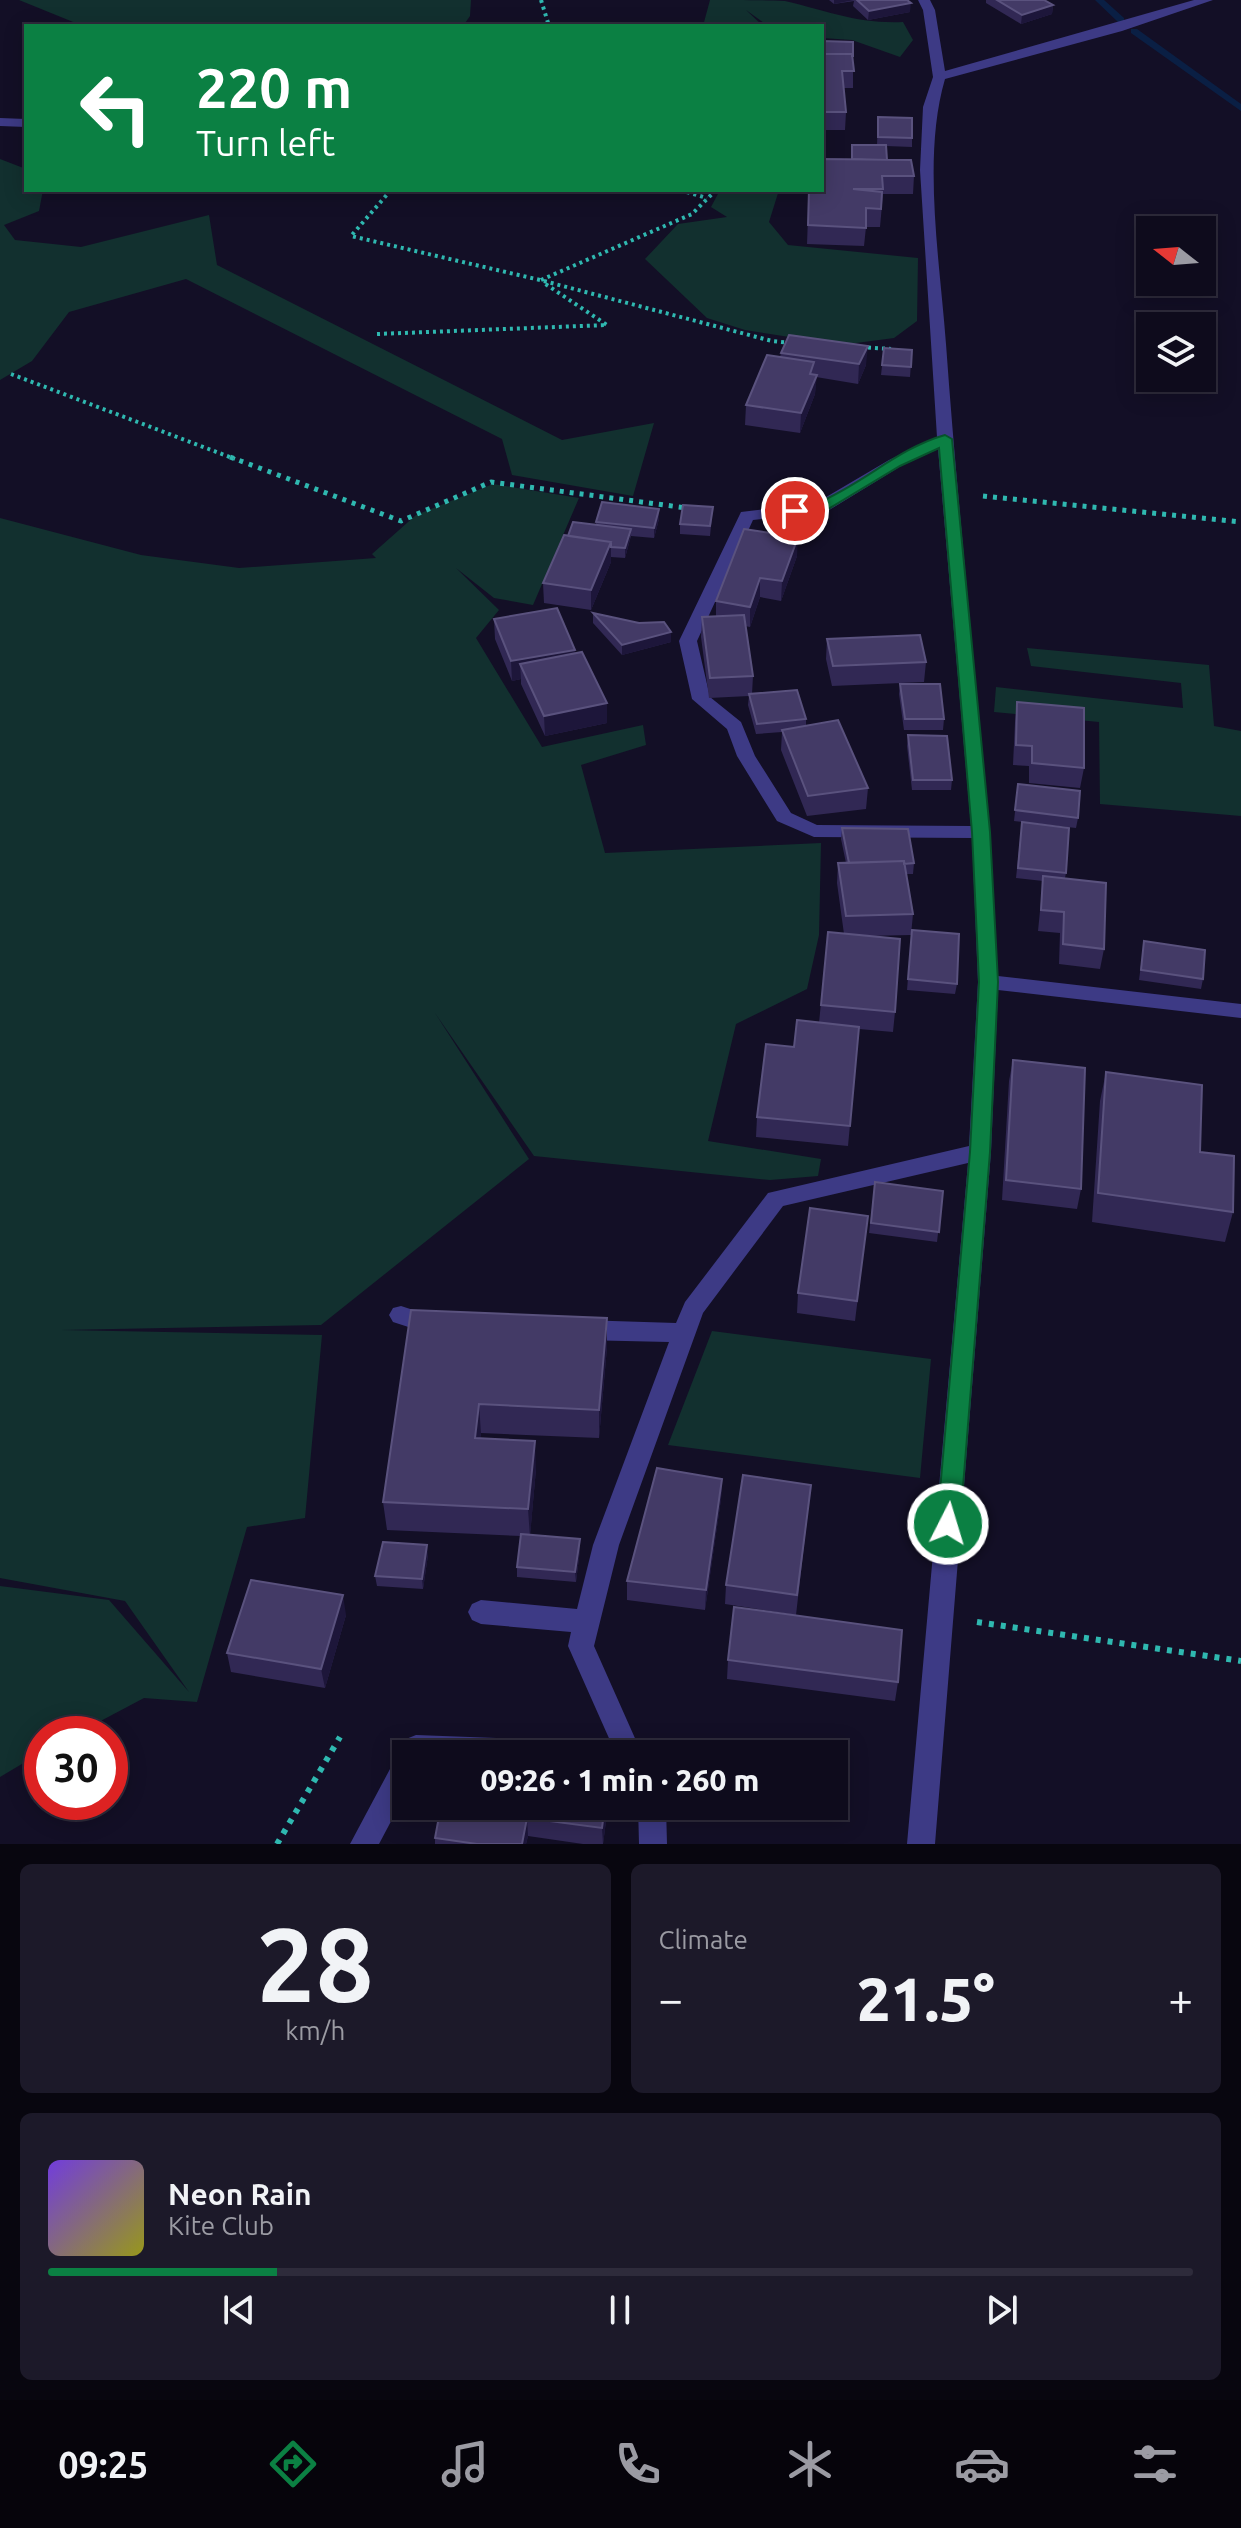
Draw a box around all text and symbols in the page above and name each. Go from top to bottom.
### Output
icon: left [64,56,168,160]
text: 220 m [196,56,352,119]
text: Turn left [196,122,335,163]
north arrow [1136,216,1216,296]
map controls [1136,216,1216,392]
button: layers [1136,312,1216,392]
pin [761,477,829,545]
icon: arrive [773,489,817,533]
position arrow [906,1482,990,1566]
speed limit sign: 30 [24,1716,128,1820]
text: 09:26 · 1 min · 260 m [481,1763,759,1797]
text: 28 [257,1905,374,2022]
text: Climate [659,1925,748,1954]
text: 21.5° [857,1965,995,2032]
text: − [659,1974,683,2023]
text: + [1168,1974,1193,2023]
text: km/h [285,2016,345,2045]
text: Neon Rain [168,2177,312,2211]
text: Kite Club [168,2211,274,2240]
icon: previous [217,2288,261,2332]
icon: pause [598,2288,642,2332]
icon: next [980,2288,1024,2332]
icon: directions [265,2436,321,2492]
icon: music [437,2436,493,2492]
icon: phone [610,2436,666,2492]
icon: climate [782,2436,838,2492]
icon: car [954,2436,1010,2492]
icon: filters [1127,2436,1183,2492]
text: 09:25 [58,2444,148,2485]

